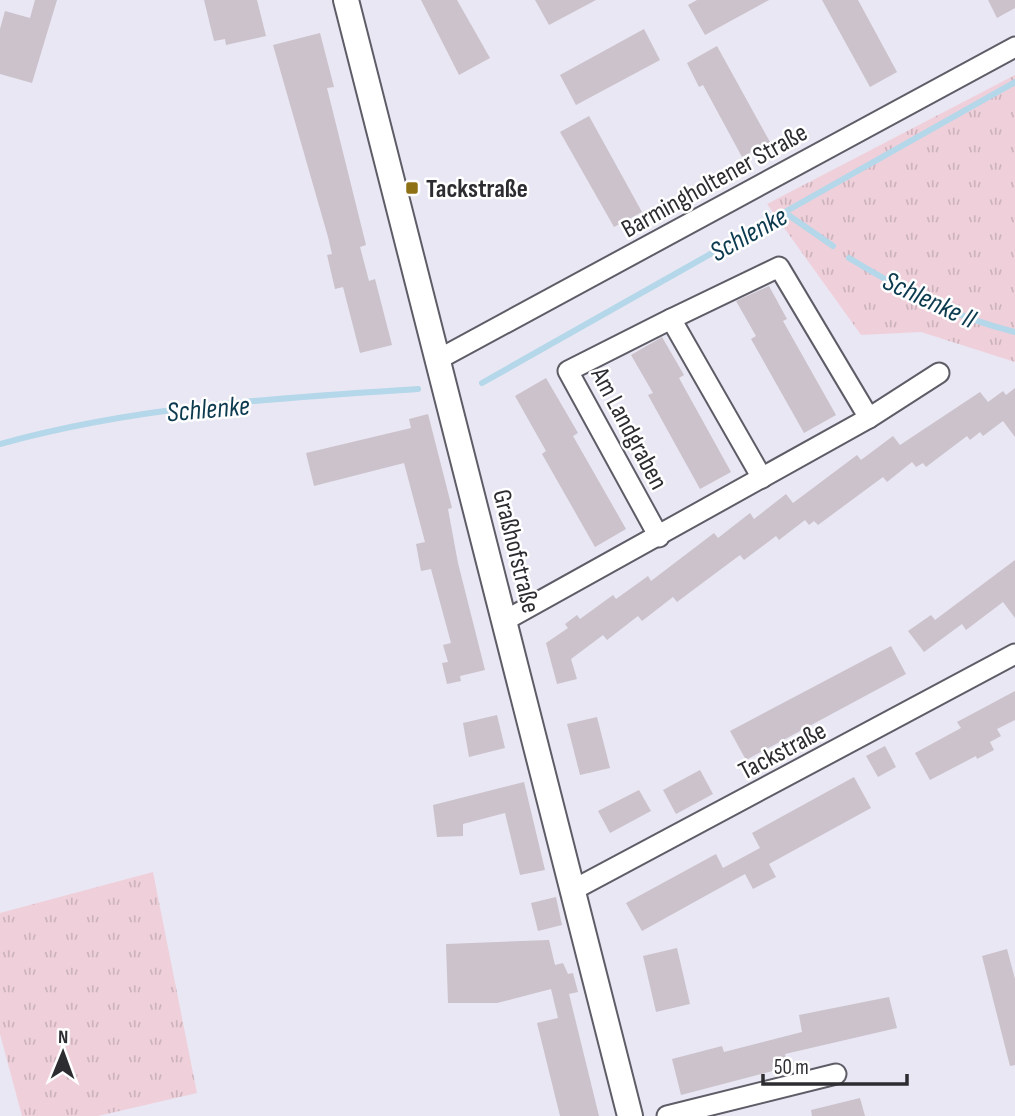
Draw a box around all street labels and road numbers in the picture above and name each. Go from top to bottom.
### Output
street label: Barmingholtener Straße [616,117,813,245]
street label: Am Landgraben [583,361,674,495]
street label: Graßhofstraße [485,486,546,616]
street label: Tackstraße [734,715,832,787]

